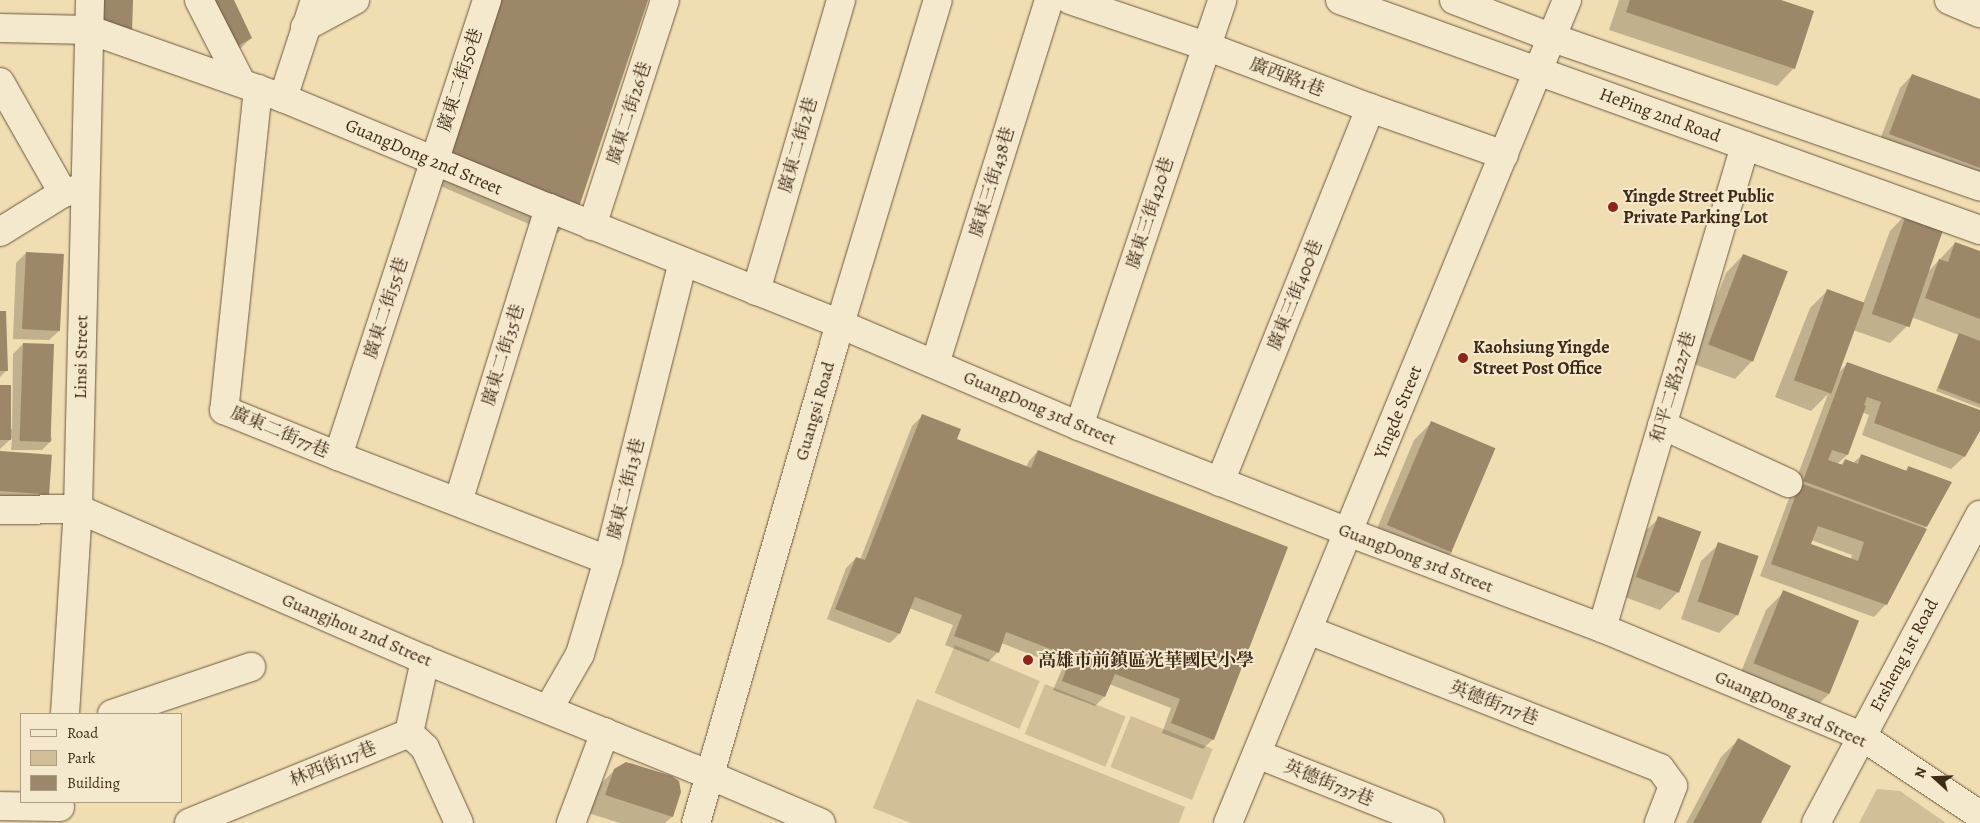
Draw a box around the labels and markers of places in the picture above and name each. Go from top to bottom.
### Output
place label: Yingde Street Public Private Parking Lot [1623,186,1774,228]
marker: Yingde Street Public Private Parking Lot [1607,201,1619,213]
place label: Kaohsiung Yingde Street Post Office [1473,337,1610,379]
marker: Kaohsiung Yingde Street Post Office [1457,352,1469,364]
place label: 高雄市前鎮區光華國民小學 [1038,649,1254,671]
marker: 高雄市前鎮區光華國民小學 [1022,654,1034,666]

